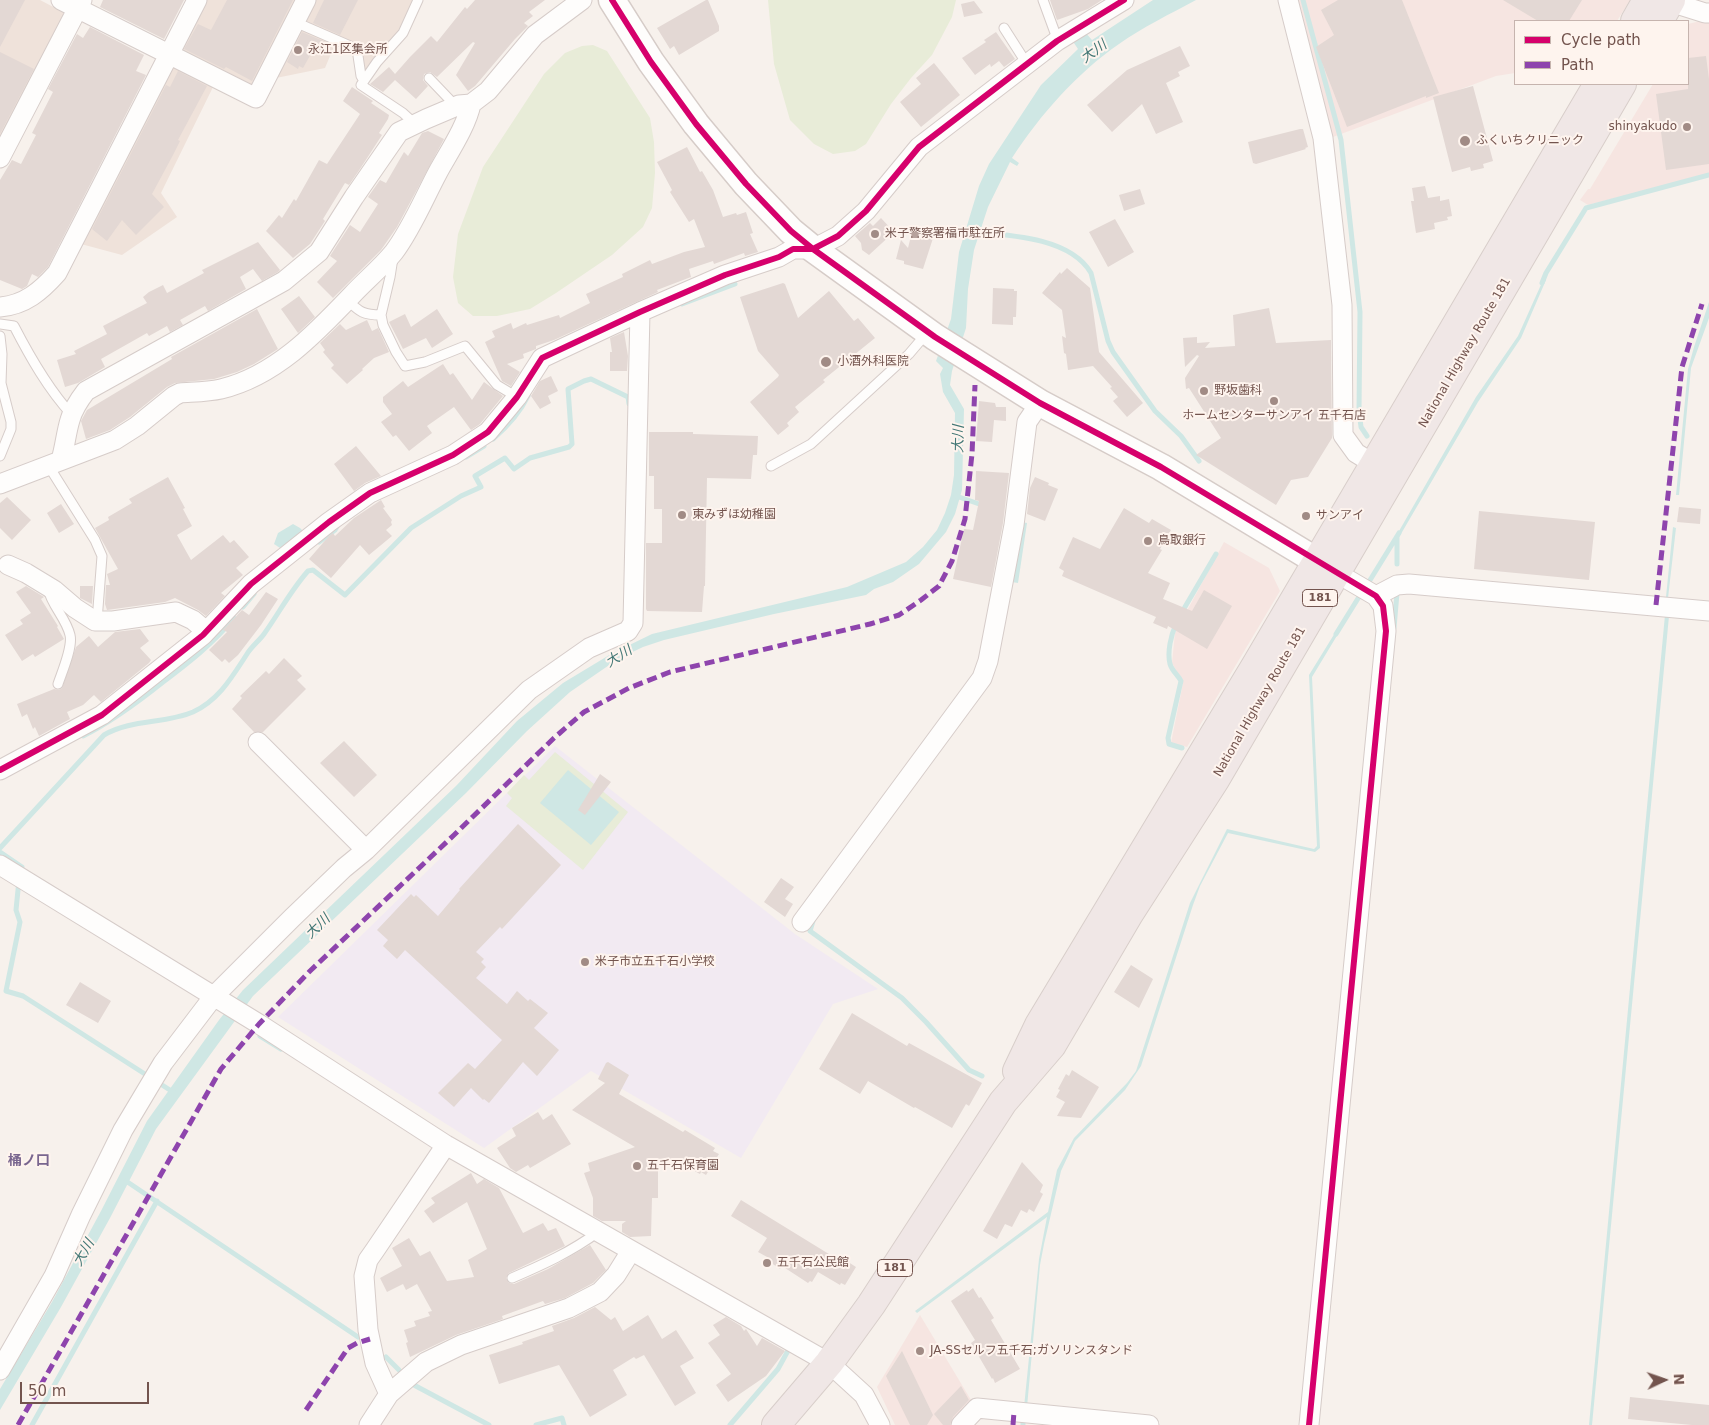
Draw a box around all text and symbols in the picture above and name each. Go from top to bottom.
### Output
legend [1514,20,1689,85]
text: Cycle path [1561,31,1641,49]
water label: 大川 [1078,37,1110,67]
place label: 永江1区集会所 [308,43,388,57]
marker: 永江1区集会所 [292,44,304,56]
text: Path [1561,56,1594,74]
place label: shinyakudo [1609,120,1677,134]
marker: shinyakudo [1681,121,1693,133]
marker: ふくいちクリニック [1458,134,1472,148]
place label: ふくいちクリニック [1476,134,1584,148]
place label: 米子警察署福市駐在所 [885,227,1005,241]
marker: 米子警察署福市駐在所 [869,228,881,240]
street label: National Highway Route 181 [1416,275,1514,431]
marker: 小酒外科医院 [819,355,833,369]
place label: 小酒外科医院 [837,355,909,369]
place label: 野坂歯科 [1214,384,1262,398]
marker: 野坂歯科 [1198,385,1210,397]
marker: ホームセンターサンアイ 五千石店 [1268,395,1280,407]
place label: ホームセンターサンアイ 五千石店 [1182,409,1366,423]
water label: 大川 [950,425,968,453]
place label: 東みずほ幼稚園 [692,508,776,522]
marker: 東みずほ幼稚園 [676,509,688,521]
place label: サンアイ [1316,509,1364,523]
marker: サンアイ [1300,510,1312,522]
place label: 鳥取銀行 [1158,534,1206,548]
marker: 鳥取銀行 [1142,535,1154,547]
road number: 181 [1302,590,1338,606]
street label: National Highway Route 181 [1211,624,1309,780]
water label: 大川 [603,642,635,672]
water label: 大川 [302,911,334,943]
place label: 米子市立五千石小学校 [595,955,715,969]
marker: 米子市立五千石小学校 [579,956,591,968]
district label: 桶ノ口 [8,1153,50,1169]
place label: 五千石保育園 [647,1159,719,1173]
marker: 五千石保育園 [631,1160,643,1172]
water label: 大川 [70,1237,98,1269]
place label: 五千石公民館 [777,1256,849,1270]
marker: 五千石公民館 [761,1257,773,1269]
road number: 181 [878,1260,912,1276]
place label: JA-SSセルフ五千石;ガソリンスタンド [930,1344,1133,1358]
marker: JA-SSセルフ五千石;ガソリンスタンド [914,1345,926,1357]
north arrow [1639,1355,1689,1405]
scale bar [22,1372,151,1404]
text: N [1671,1373,1687,1385]
text: 50 m [28,1382,66,1400]

